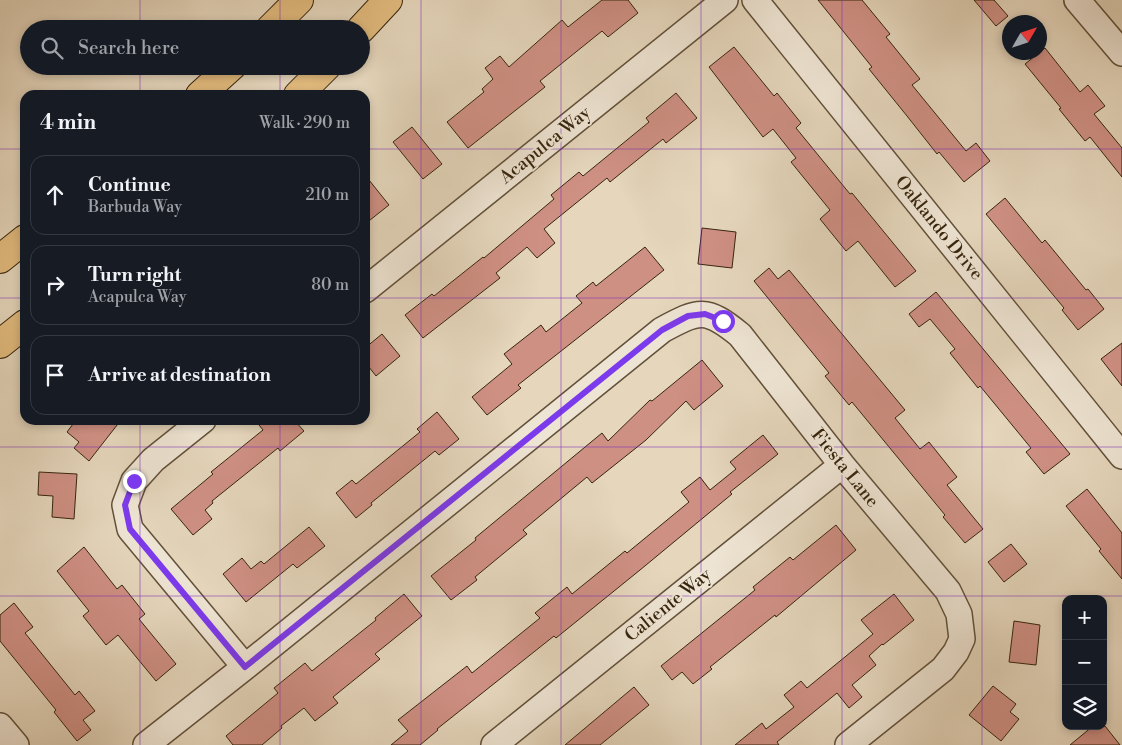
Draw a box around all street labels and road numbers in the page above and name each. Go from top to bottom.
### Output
street label: Acapulca Way [494,101,595,189]
street label: Oaklando Drive [890,171,988,285]
street label: Fiesta Lane [806,424,884,512]
street label: Caliente Way [620,563,716,647]

